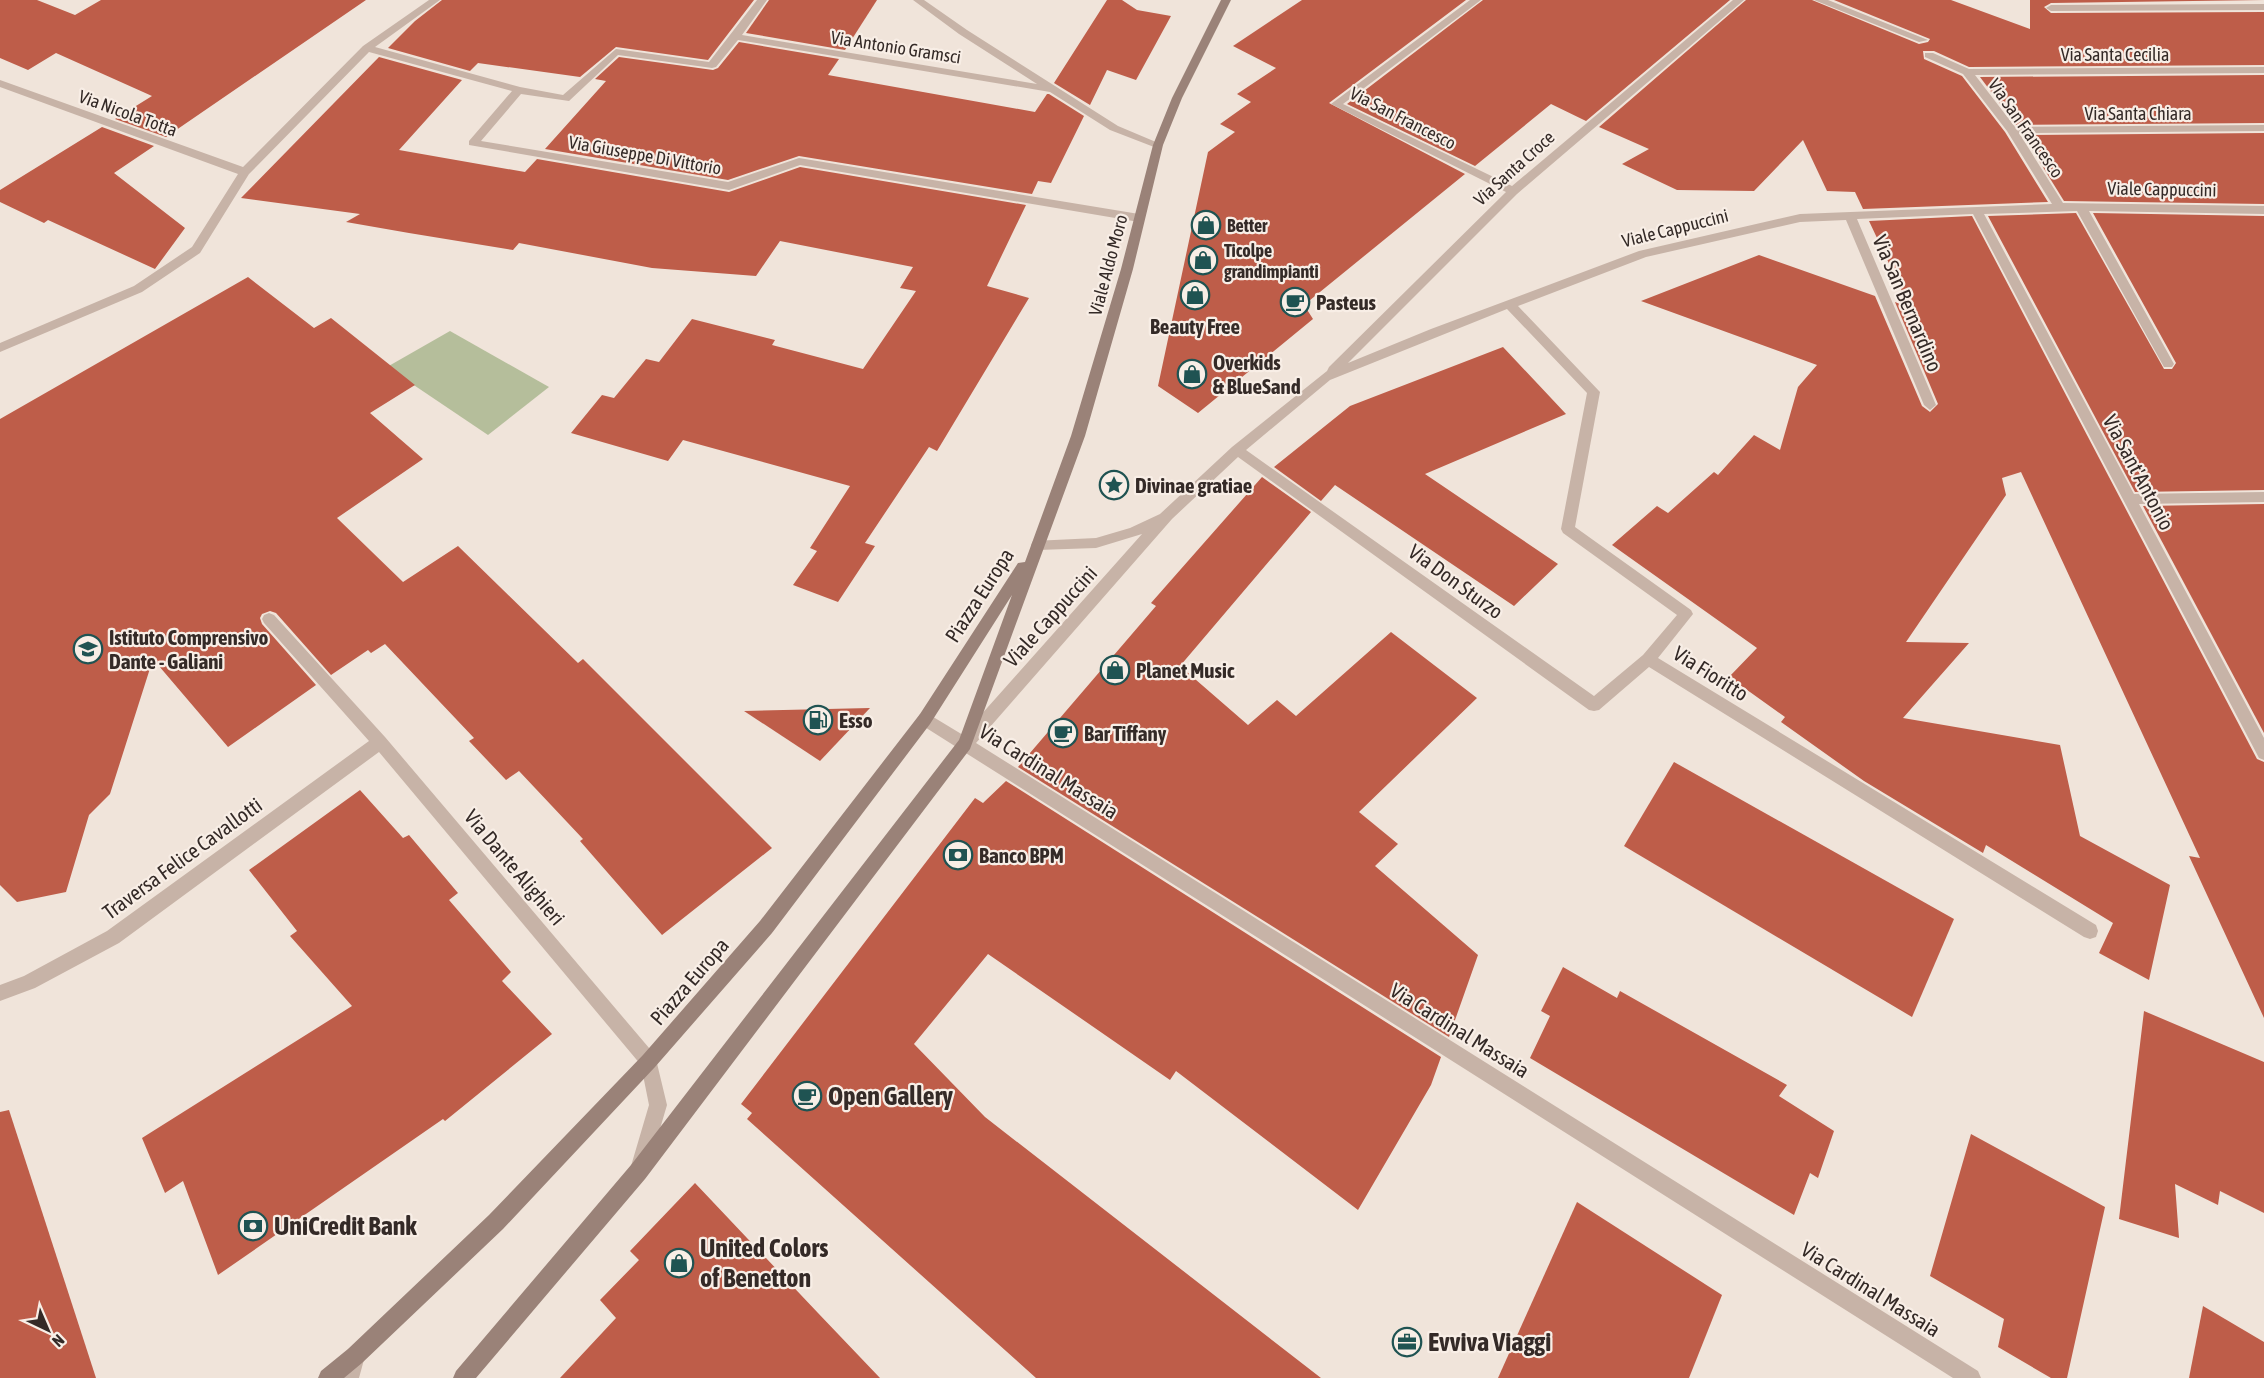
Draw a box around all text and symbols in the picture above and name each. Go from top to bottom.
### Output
street label: Via Antonio Gramsci [829,26,963,68]
street label: Via Santa Cecilia [2061,44,2169,65]
street label: Via San Francesco [1984,74,2068,182]
street label: Via San Francesco [1346,82,1460,154]
street label: Via Nicola Totta [76,85,180,141]
street label: Via Santa Chiara [2084,103,2192,124]
street label: Via Santa Croce [1469,126,1559,210]
street label: Via Giuseppe Di Vittorio [567,131,723,179]
street label: Viale Cappuccini [2107,178,2217,200]
street label: Viale Cappuccini [1620,205,1730,251]
shop icon: Better [1190,209,1222,241]
street label: Viale Aldo Moro [1084,212,1132,318]
place label: Better [1227,215,1268,236]
street label: Via San Bernardino [1868,231,1948,375]
place label: Ticolpe grandimpianti [1224,240,1319,282]
shop icon: Ticolpe grandimpianti [1187,244,1219,276]
shop icon: Beauty Free [1179,279,1211,311]
cafe icon: Pasteus [1279,286,1311,318]
place label: Pasteus [1316,290,1377,314]
place label: Beauty Free [1150,314,1240,338]
place label: Overkids & BlueSand [1213,350,1301,398]
shop icon: Overkids & BlueSand [1176,358,1208,390]
street label: Via Sant'Antonio [2099,410,2179,534]
place icon: Divinae gratiae [1098,469,1130,501]
place label: Divinae gratiae [1135,473,1252,497]
street label: Via Don Sturzo [1404,539,1508,623]
street label: Piazza Europa [940,544,1018,646]
street label: Viale Cappuccini [998,561,1102,671]
place label: Istituto Comprensivo Dante - Galiani [109,625,268,673]
school or university icon: Istituto Comprensivo Dante - Galiani [72,633,104,665]
street label: Via Fioritto [1669,641,1753,705]
shop icon: Planet Music [1099,654,1131,686]
place label: Planet Music [1136,658,1235,682]
fuel station icon: Esso [802,704,834,736]
place label: Esso [839,708,873,732]
cafe icon: Bar Tiffany [1047,717,1079,749]
street label: Via Cardinal Massaia [975,719,1123,823]
place label: Bar Tiffany [1084,721,1167,745]
street label: Traversa Felice Cavallotti [98,792,266,924]
street label: Via Dante Alighieri [460,805,570,929]
bank icon: Banco BPM [942,839,974,871]
place label: Banco BPM [979,843,1064,867]
street label: Piazza Europa [645,933,733,1029]
street label: Via Cardinal Massaia [1386,978,1534,1082]
cafe icon: Open Gallery [791,1080,823,1112]
place label: Open Gallery [828,1081,953,1111]
bank icon: UniCredit Bank [237,1210,269,1242]
place label: UniCredit Bank [274,1211,417,1241]
place label: United Colors of Benetton [700,1233,828,1293]
street label: Via Cardinal Massaia [1797,1237,1945,1341]
shop icon: United Colors of Benetton [663,1247,695,1279]
north arrow [18,1300,78,1360]
office icon: Evviva Viaggi [1391,1326,1423,1358]
place label: Evviva Viaggi [1428,1327,1551,1357]
text: N [49,1331,68,1351]

